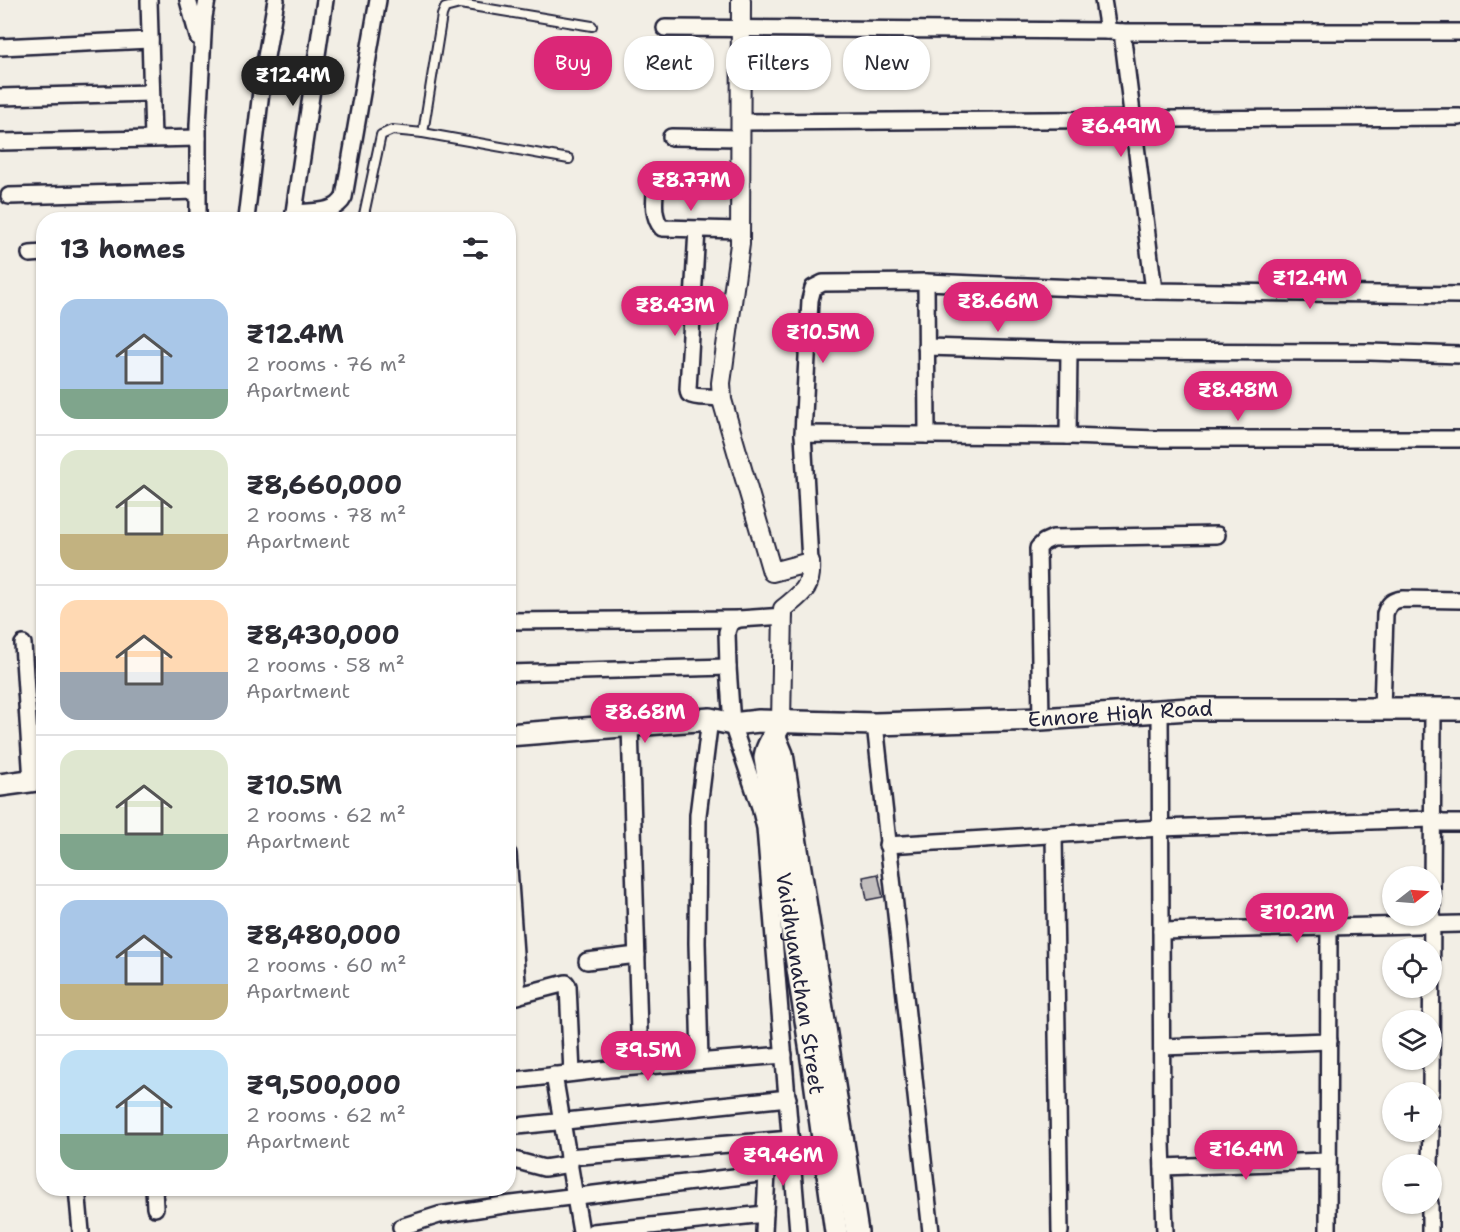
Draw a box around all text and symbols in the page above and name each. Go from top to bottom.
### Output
chip: Buy [534,36,612,90]
chip: Rent [624,36,714,90]
chip: Filters [726,36,831,90]
chip: New [843,36,930,90]
pin: ₹12.4M [244,56,342,107]
text: ₹12.4M [255,62,331,88]
pin: ₹6.49M [1072,107,1170,158]
text: ₹6.49M [1081,113,1161,139]
pin: ₹8.77M [642,161,740,212]
text: ₹8.77M [652,167,730,193]
text: 13 homes [60,231,186,266]
icon: filters [459,232,492,265]
pin: ₹12.4M [1261,259,1359,310]
text: ₹12.4M [1272,265,1348,291]
pin: ₹8.66M [949,282,1047,333]
pin: ₹8.43M [626,286,724,337]
text: ₹8.66M [957,288,1039,314]
text: ₹8.43M [635,292,715,318]
pin: ₹10.5M [774,313,872,364]
text: ₹12.4M [246,316,344,351]
text: ₹10.5M [786,319,860,345]
icon: home [108,323,180,395]
text: 2 rooms · 76 m² [246,351,406,377]
pin: ₹8.48M [1189,371,1287,422]
text: Apartment [246,377,350,403]
text: ₹8.48M [1198,377,1278,403]
text: ₹8,660,000 [246,467,402,502]
icon: home [108,474,180,546]
text: 2 rooms · 78 m² [246,502,406,528]
text: Apartment [246,528,350,554]
text: ₹8,430,000 [246,617,400,652]
icon: home [108,624,180,696]
text: 2 rooms · 58 m² [246,652,405,678]
text: Apartment [246,678,350,704]
pin: ₹8.68M [596,693,694,744]
street label: Ennore High Road [1027,695,1213,733]
text: ₹8.68M [604,699,686,725]
text: ₹10.5M [246,767,342,802]
icon: home [108,774,180,846]
text: 2 rooms · 62 m² [246,802,406,828]
text: Apartment [246,828,350,854]
north arrow [1382,866,1442,926]
map controls [1382,866,1442,1214]
street label: Vaidhyanathan Street [769,871,831,1096]
pin: ₹10.2M [1248,893,1346,944]
text: ₹10.2M [1259,899,1335,925]
text: ₹8,480,000 [246,917,401,952]
icon: home [108,924,180,996]
button: locate [1382,938,1442,998]
text: 2 rooms · 60 m² [246,952,406,978]
text: Apartment [246,978,350,1004]
button: layers [1382,1010,1442,1070]
pin: ₹9.5M [606,1031,690,1082]
text: ₹9.5M [615,1037,681,1063]
text: ₹9,500,000 [246,1067,401,1102]
icon: home [108,1074,180,1146]
button: + [1382,1082,1442,1142]
text: 2 rooms · 62 m² [246,1102,406,1128]
text: Apartment [246,1128,350,1154]
pin: ₹16.4M [1197,1130,1295,1181]
pin: ₹9.46M [734,1136,832,1187]
text: ₹16.4M [1208,1136,1284,1162]
text: ₹9.46M [743,1142,823,1168]
button: − [1382,1154,1442,1214]

